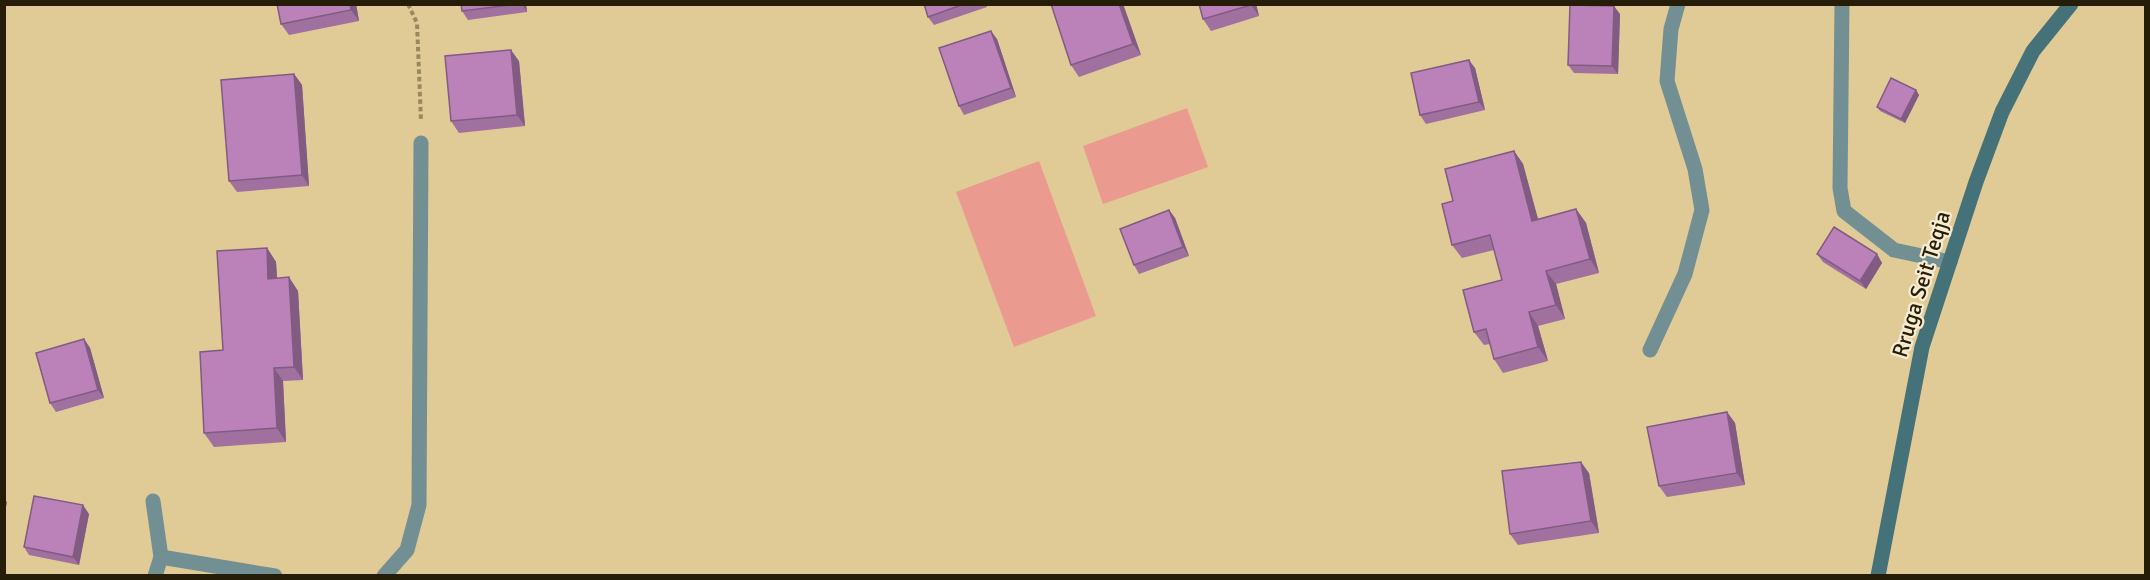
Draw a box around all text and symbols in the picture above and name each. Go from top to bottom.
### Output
street label: Rruga Seit Teqja [1886,208,1956,360]

